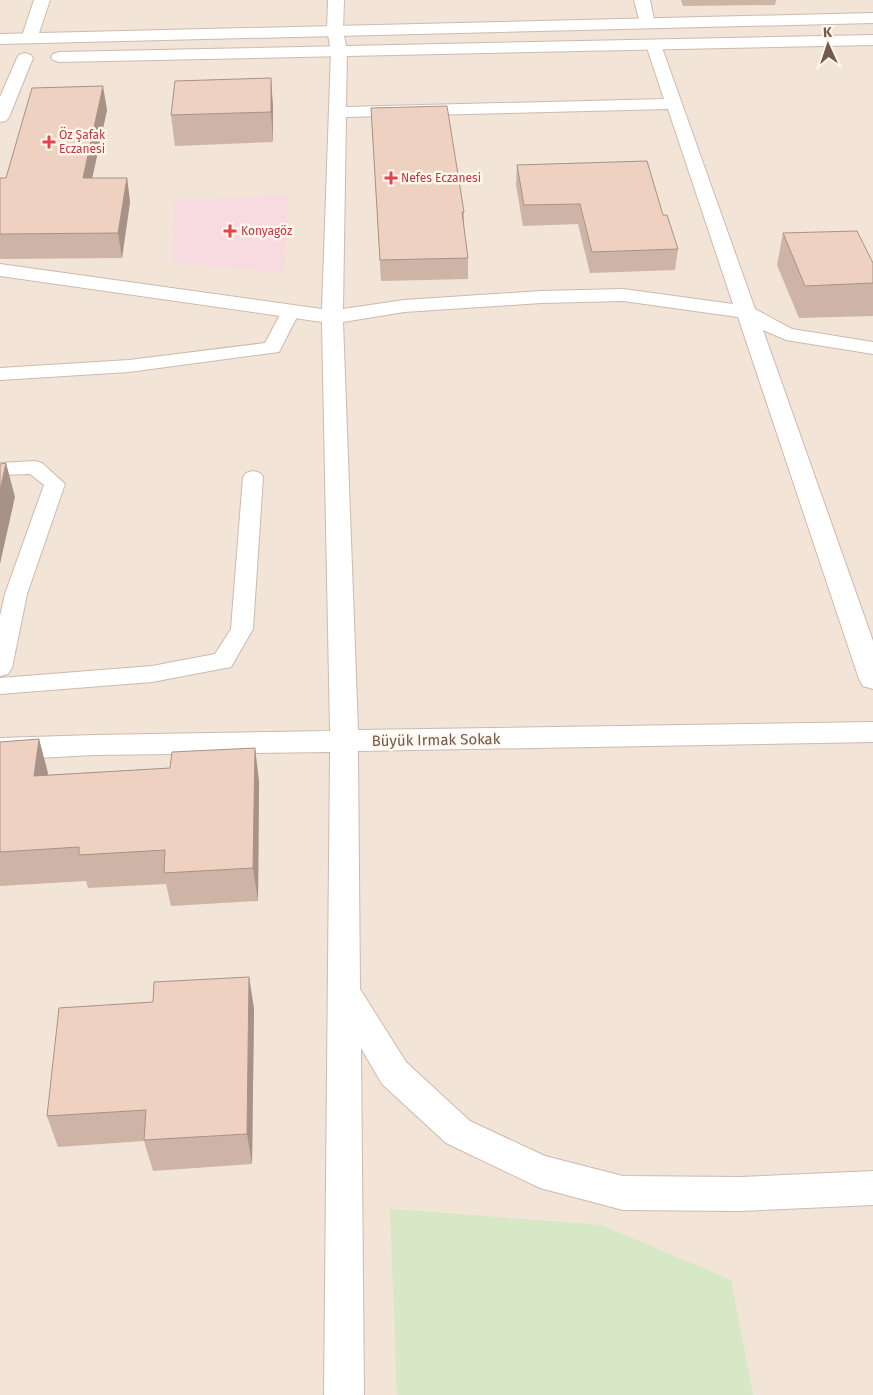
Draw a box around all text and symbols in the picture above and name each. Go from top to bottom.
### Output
north arrow [803,20,853,70]
text: K [822,24,833,41]
place label: Öz Şafak Eczanesi [59,126,106,156]
marker: Öz Şafak Eczanesi [43,136,55,148]
place label: Nefes Eczanesi [401,171,481,185]
marker: Nefes Eczanesi [385,172,397,184]
marker: Konyagöz [223,224,237,238]
place label: Konyagöz [241,224,292,238]
street label: Büyük Irmak Sokak [371,730,501,750]

